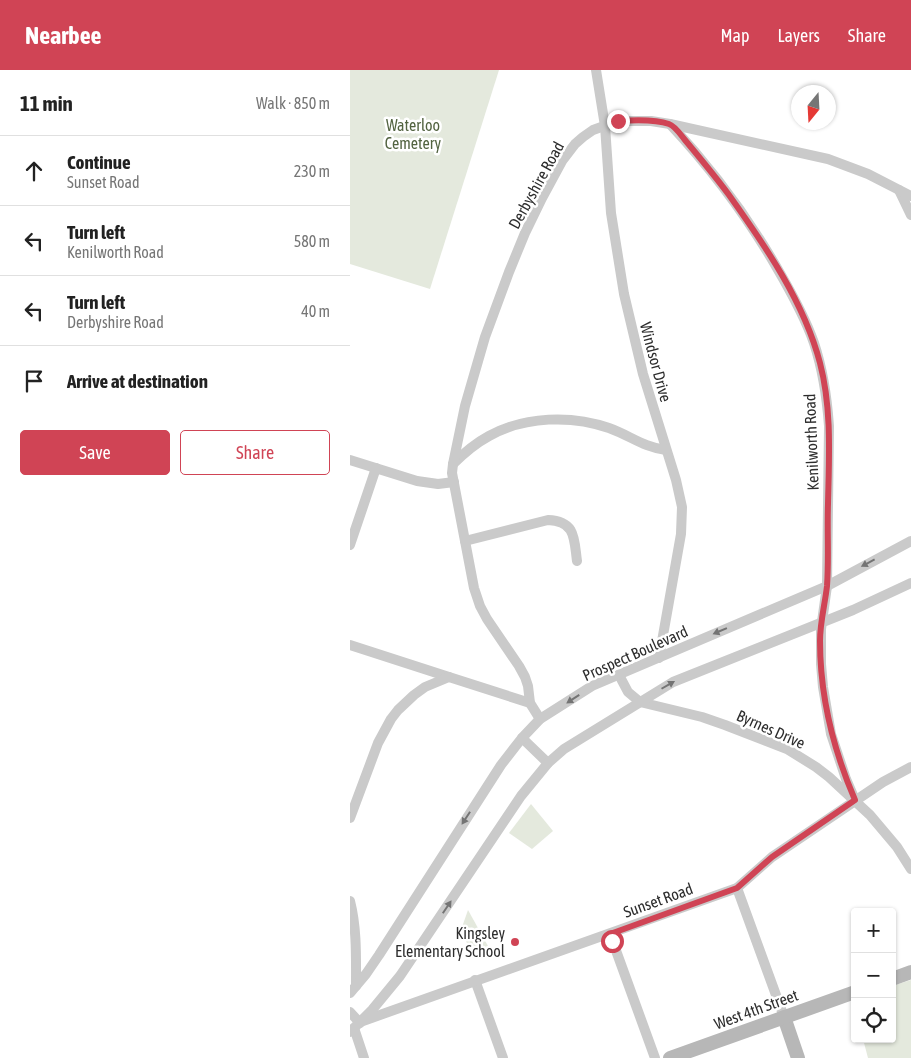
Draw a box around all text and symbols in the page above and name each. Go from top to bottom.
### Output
text: Nearbee [25,22,101,49]
text: Map [720,25,749,46]
text: Layers [777,25,820,46]
text: Share [848,25,886,46]
north arrow [791,85,836,130]
text: 11 min [20,91,73,115]
text: Walk · 850 m [256,94,330,112]
route end [607,110,630,133]
park label: Waterloo Cemetery [385,116,442,153]
street label: Derbyshire Road [505,138,568,232]
text: Continue [67,151,131,173]
icon: ahead [20,157,48,185]
text: 230 m [294,162,330,180]
text: Sunset Road [67,173,139,191]
text: Turn left [67,221,125,243]
icon: left [20,227,48,255]
text: 580 m [294,232,330,250]
text: Kenilworth Road [67,243,164,261]
text: Turn left [67,291,125,313]
icon: left [20,297,48,325]
text: 40 m [301,302,330,320]
text: Derbyshire Road [67,313,164,331]
street label: Windsor Drive [637,320,675,404]
icon: arrive [20,367,48,395]
text: Arrive at destination [67,370,208,392]
street label: Kenilworth Road [800,393,822,491]
button: Save [20,430,170,475]
button: Share [180,430,330,475]
one-way arrow [861,559,875,568]
street label: Prospect Boulevard [580,622,691,685]
one-way arrow [713,628,727,636]
one-way arrow [662,680,675,689]
one-way arrow [566,694,579,703]
street label: Byrnes Drive [734,706,808,753]
one-way arrow [461,811,471,825]
street label: Sunset Road [621,879,695,921]
one-way arrow [442,900,452,914]
map controls [851,908,896,1043]
button: + [851,908,896,953]
place label: Kingsley Elementary School [395,924,506,961]
route start [601,930,624,953]
marker: Kingsley Elementary School [509,936,521,948]
button: − [851,953,896,998]
street label: West 4th Street [712,985,801,1033]
button: locate [851,998,896,1043]

